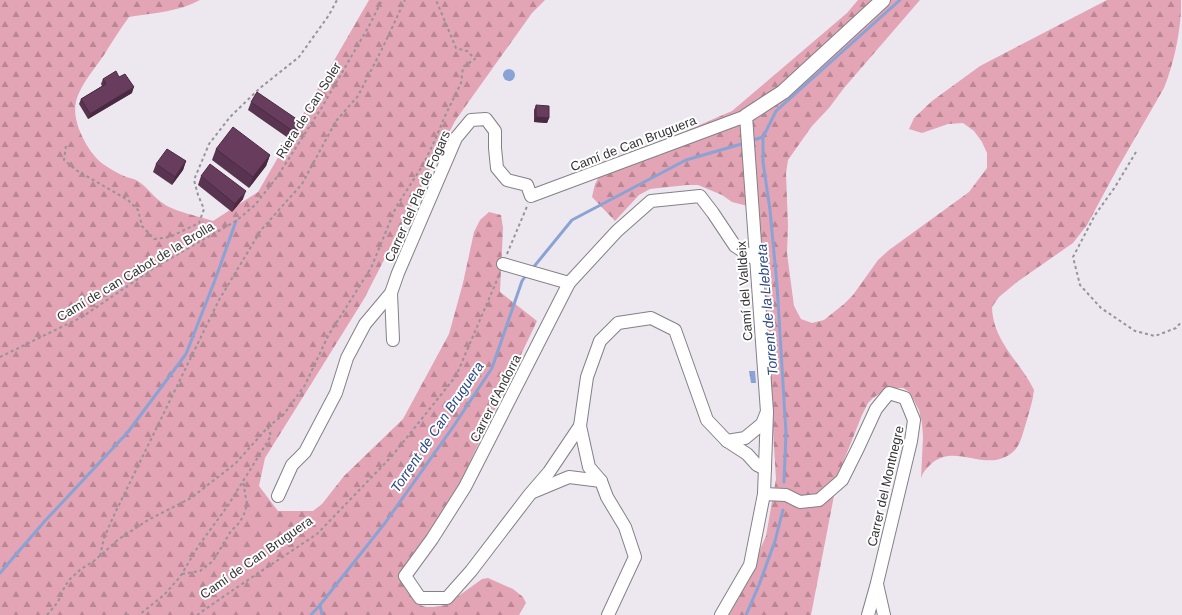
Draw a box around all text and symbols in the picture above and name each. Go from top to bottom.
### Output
street label: Riera de Can Soler [273,59,344,161]
street label: Camí de Can Bruguera [568,112,699,174]
street label: Carrer del Pla de Fogars [382,128,453,264]
street label: Camí de can Cabot de la Brolla [54,218,217,324]
street label: Camí del Valldeix [733,240,755,341]
water label: Torrent de la Llebreta [753,243,781,377]
street label: Carrer d'Andorra [467,351,524,445]
water label: Torrent de Can Bruguera [387,358,487,495]
street label: Carrer del Montnegre [864,424,907,548]
street label: Camí de Can Bruguera [197,512,316,602]

